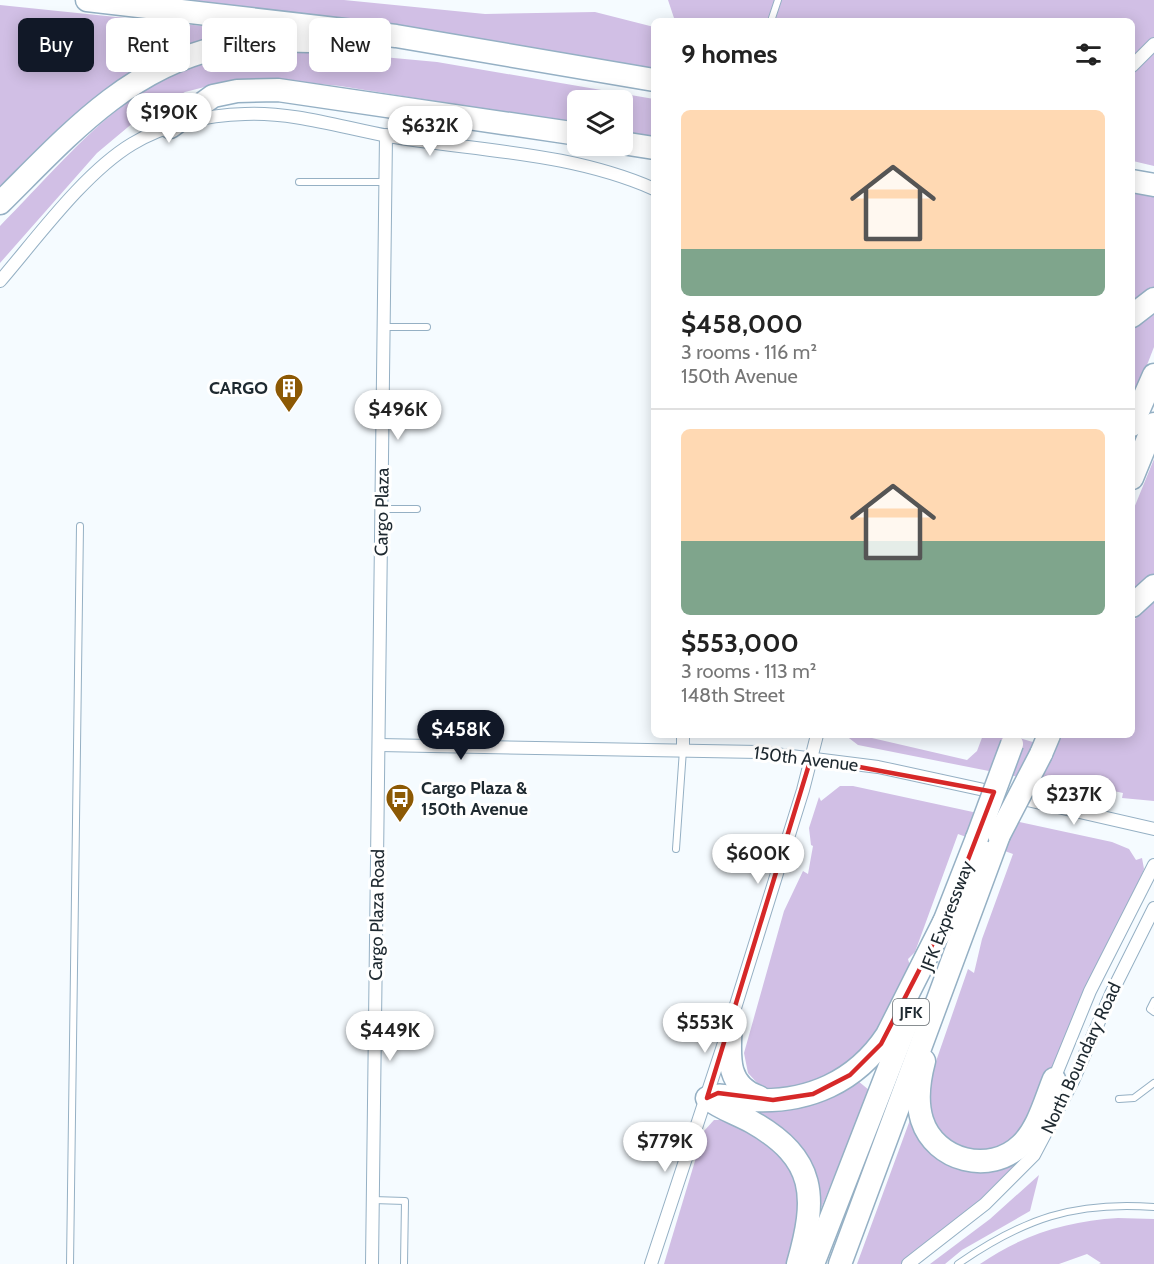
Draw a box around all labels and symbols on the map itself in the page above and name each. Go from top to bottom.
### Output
pin: $190K [127,93,211,144]
pin: $632K [388,106,472,157]
building icon: CARGO [273,372,305,414]
place label: CARGO [209,377,268,399]
pin: $496K [356,390,440,441]
street label: Cargo Plaza [370,467,394,556]
pin: $458K [419,710,503,761]
street label: 150th Avenue [752,742,860,776]
pin: $237K [1032,775,1116,826]
place label: Cargo Plaza & 150th Avenue [421,777,528,820]
bus stop icon: Cargo Plaza & 150th Avenue [384,782,416,824]
pin: $600K [716,834,800,885]
street label: Cargo Plaza Road [365,849,389,981]
street label: JFK Expressway [915,858,978,975]
street label: North Boundary Road [1036,979,1126,1137]
road number: JFK [893,999,929,1025]
pin: $553K [663,1003,747,1054]
pin: $449K [348,1011,432,1062]
pin: $779K [623,1122,707,1173]

